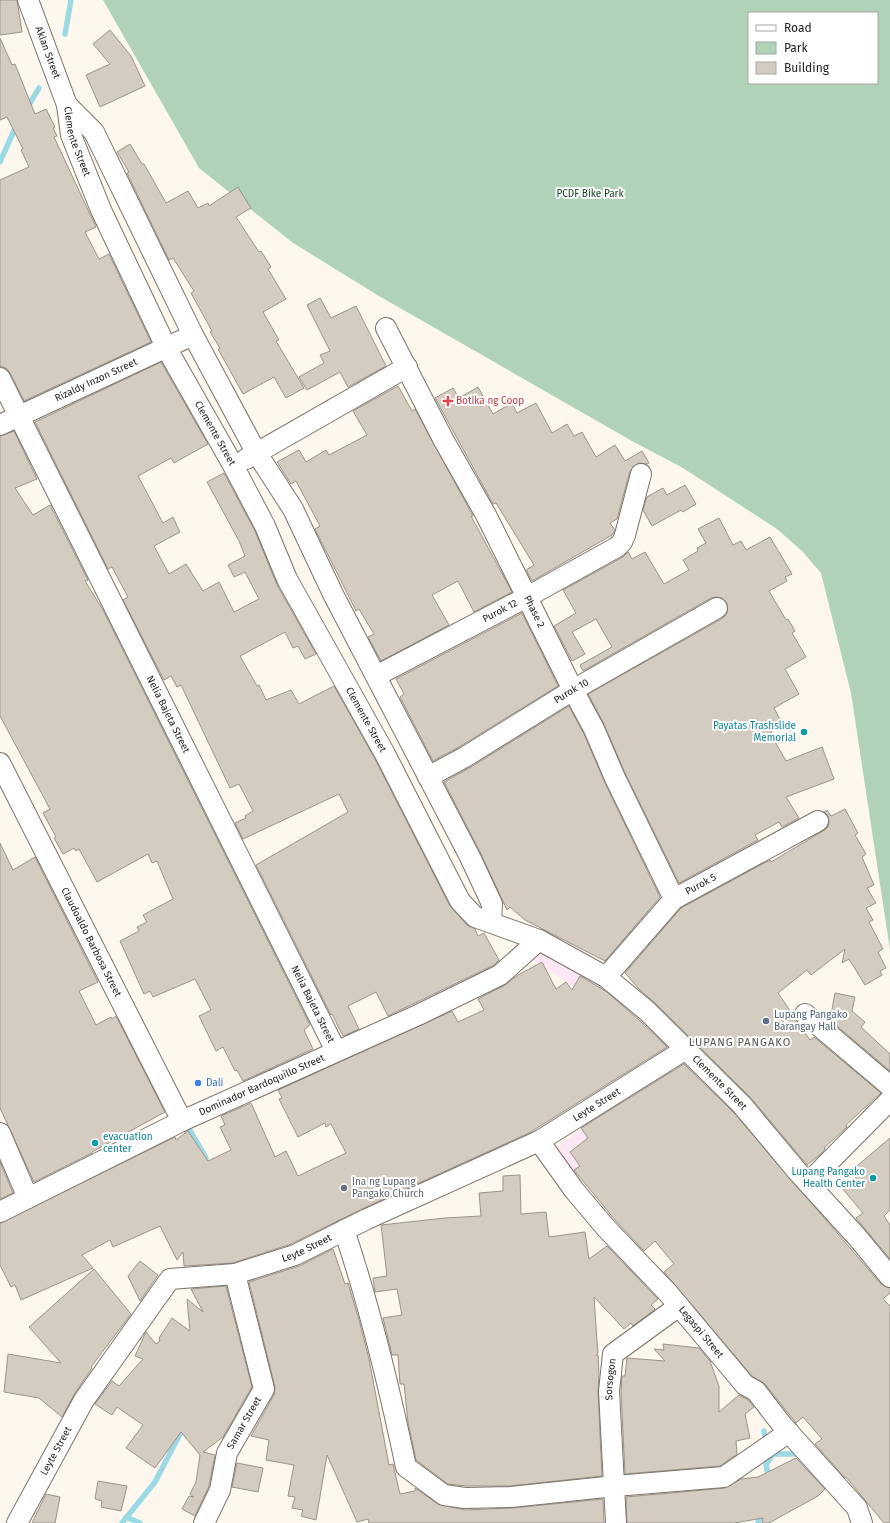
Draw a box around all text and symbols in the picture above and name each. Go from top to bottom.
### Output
legend [748,12,878,84]
text: Road [784,21,812,35]
street label: Aklan Street [32,25,63,81]
text: Park [784,41,808,55]
text: Building [784,61,830,75]
street label: Clemente Street [61,106,93,178]
park label: PCDF Bike Park [556,188,624,200]
street label: Rizaldy Inzon Street [53,356,140,405]
place label: Botika ng Coop [456,395,524,407]
marker: Botika ng Coop [443,396,453,406]
street label: Clemente Street [192,399,238,468]
street label: Phase 2 [521,593,547,630]
street label: Purok 12 [480,597,520,625]
street label: Nelia Bajeta Street [144,674,192,755]
street label: Purok 10 [552,676,591,706]
street label: Clemente Street [343,685,389,755]
place label: Payatas Trashslide Memorial [713,720,796,744]
marker: Payatas Trashslide Memorial [799,727,809,737]
street label: Purok 5 [683,871,718,898]
street label: Claudoaldo Barbosa Street [58,885,124,999]
street label: Nelia Bajeta Street [288,964,337,1045]
place label: Lupang Pangako Barangay Hall [774,1009,848,1033]
marker: Lupang Pangako Barangay Hall [761,1016,771,1026]
district label: LUPANG PANGAKO [689,1036,791,1049]
street label: Dominador Bardoquillo Street [197,1052,327,1119]
street label: Clemente Street [690,1053,750,1113]
place label: Dali [206,1077,224,1089]
marker: Dali [193,1078,203,1088]
street label: Leyte Street [571,1085,623,1124]
place label: evacuation center [103,1131,153,1155]
marker: evacuation center [90,1138,100,1148]
place label: Lupang Pangako Health Center [791,1166,865,1190]
marker: Lupang Pangako Health Center [868,1173,878,1183]
place label: Ina ng Lupang Pangako Church [352,1176,424,1200]
marker: Ina ng Lupang Pangako Church [339,1183,349,1193]
street label: Leyte Street [280,1231,334,1265]
street label: Legaspi Street [676,1304,726,1361]
street label: Sorsogon [603,1358,619,1401]
street label: Samar Street [224,1394,264,1451]
street label: Leyte Street [38,1424,75,1477]

